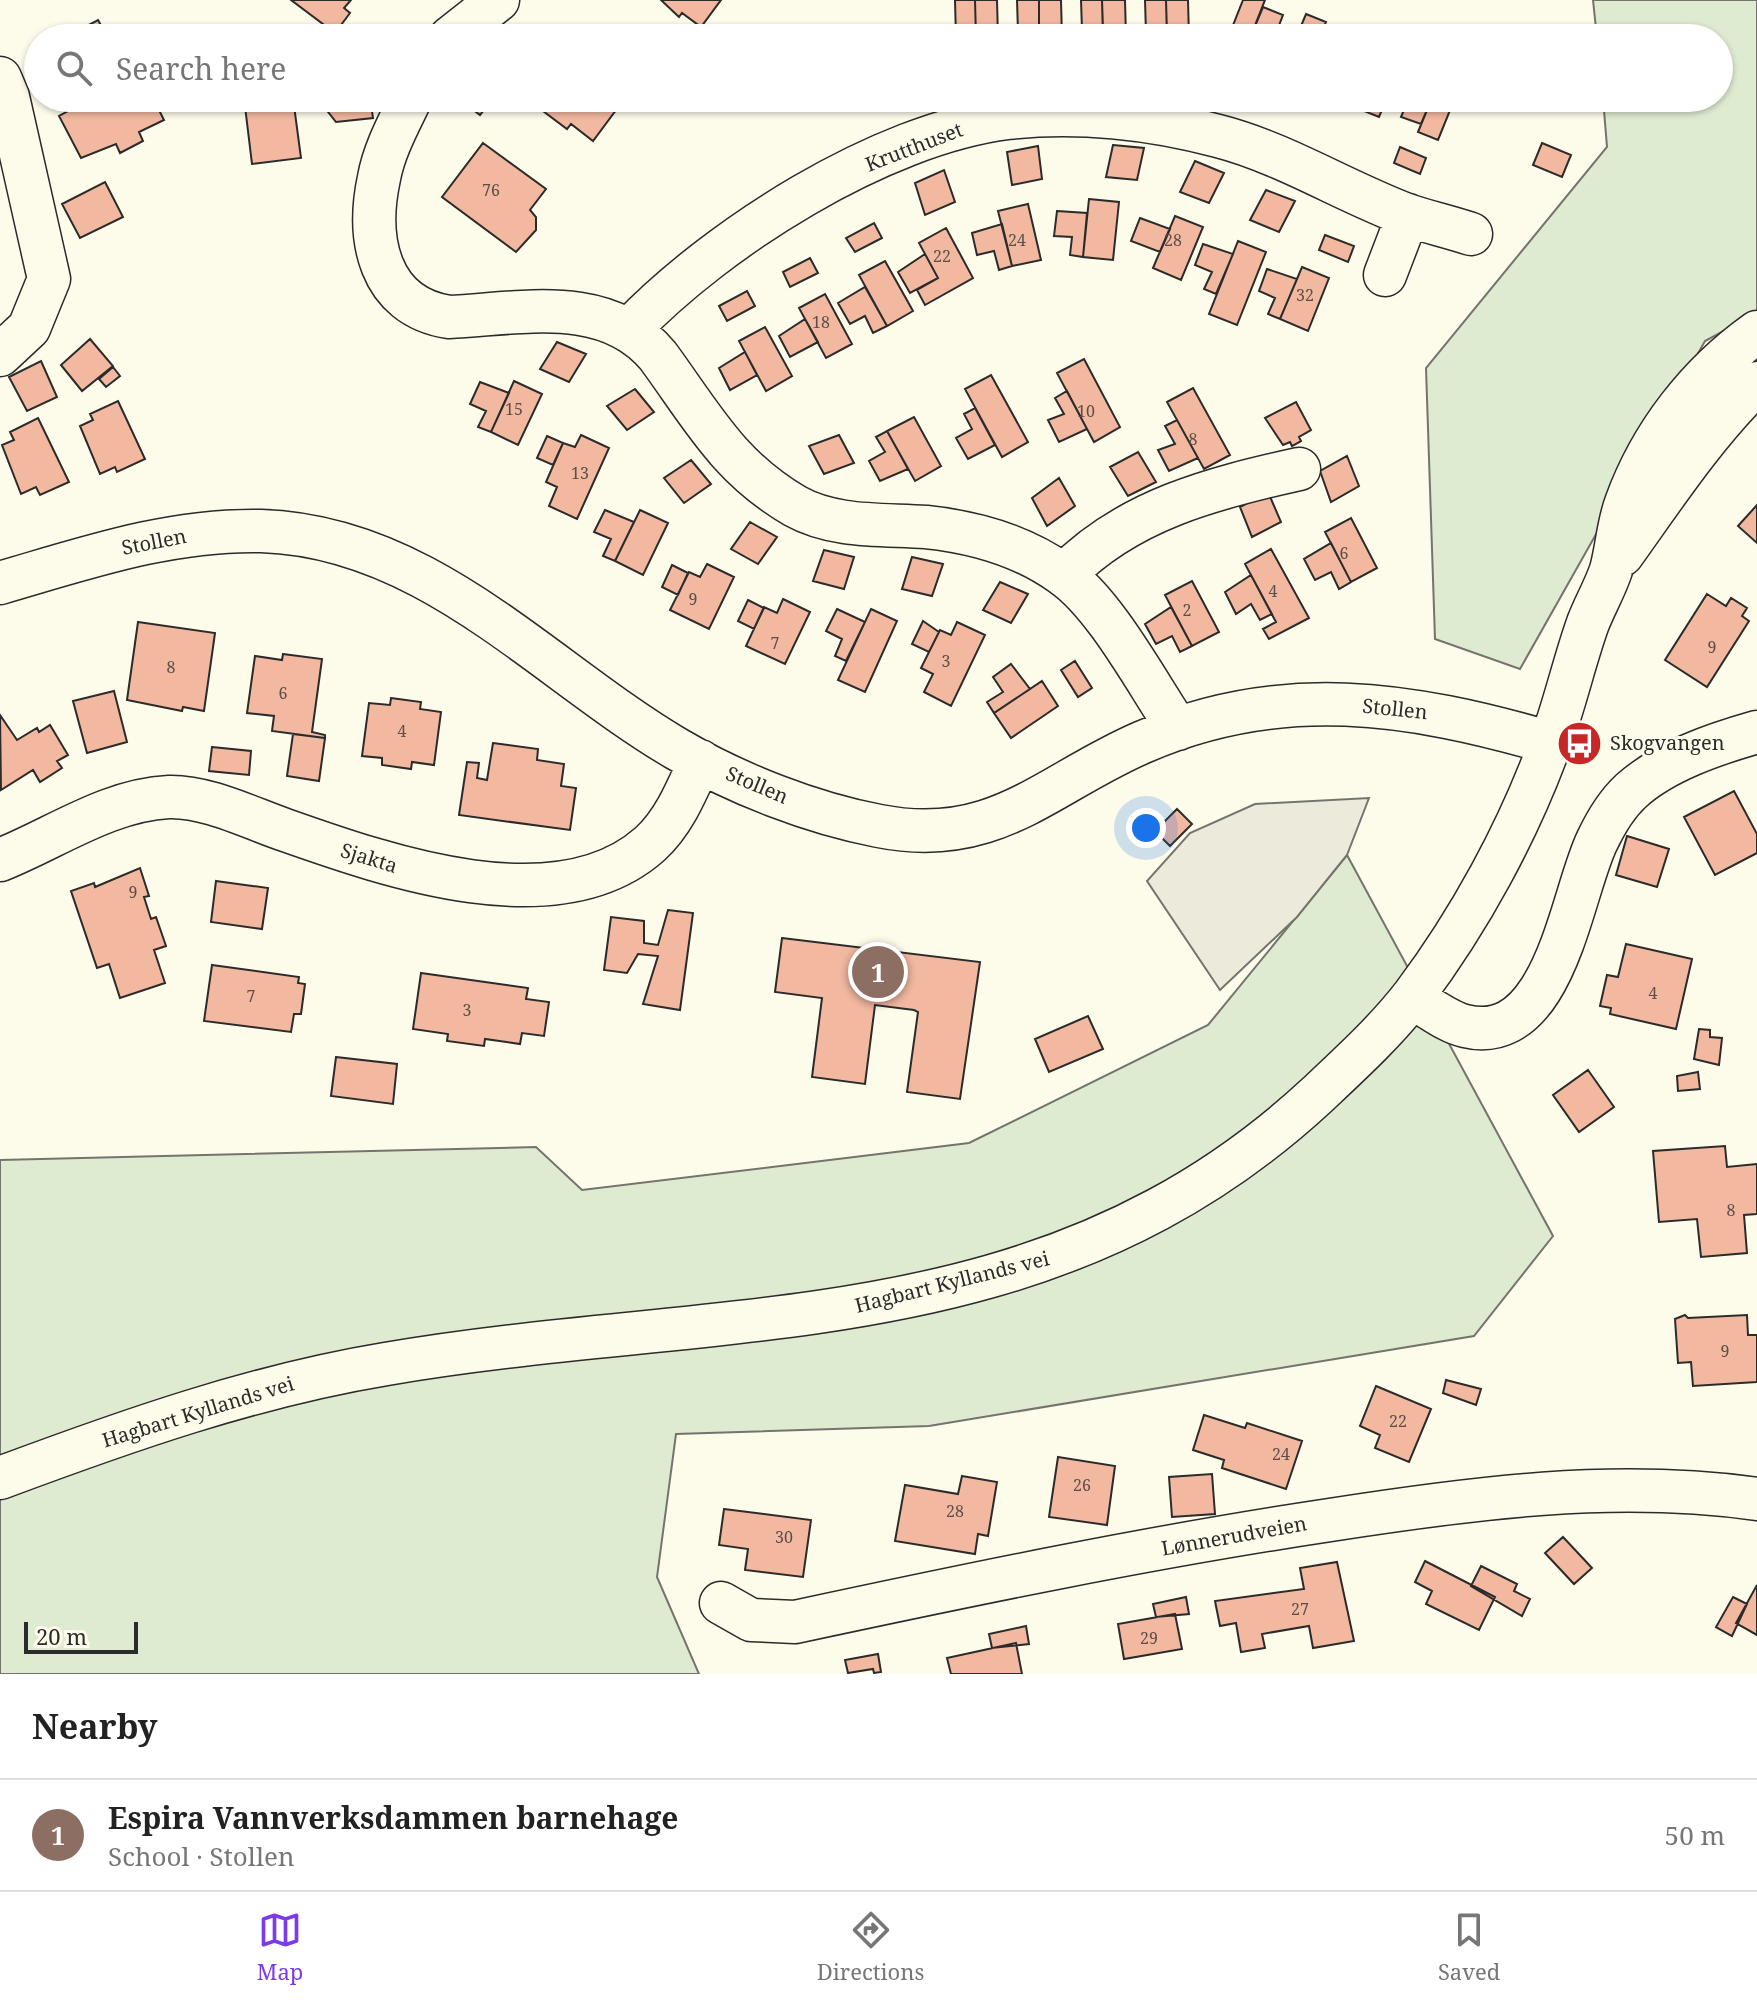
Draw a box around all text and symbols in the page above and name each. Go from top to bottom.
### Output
search box [24,24,1733,112]
icon: search [52,46,96,90]
text: Search here [116,48,286,89]
street label: Krutthuset [861,116,966,177]
house number: 76 [482,179,500,201]
house number: 24 [1008,229,1026,251]
house number: 28 [1164,229,1182,251]
house number: 22 [933,245,951,267]
house number: 32 [1296,284,1314,306]
house number: 18 [812,311,830,333]
house number: 15 [505,398,523,420]
house number: 10 [1077,400,1095,422]
house number: 8 [1189,428,1198,450]
house number: 13 [571,462,589,484]
street label: Stollen [119,522,189,561]
house number: 6 [1340,542,1349,564]
house number: 4 [1269,580,1278,602]
house number: 9 [689,588,697,610]
house number: 2 [1183,599,1191,621]
house number: 7 [771,632,780,654]
house number: 9 [1708,636,1716,658]
house number: 3 [942,650,951,672]
house number: 8 [167,656,176,678]
house number: 6 [279,682,288,704]
street label: Stollen [1361,692,1429,725]
bus stop icon: Skogvangen [1555,719,1603,767]
house number: 4 [398,720,407,742]
place label: Skogvangen [1610,729,1725,756]
street label: Stollen [722,759,793,810]
your location [1126,808,1166,848]
street label: Sjakta [337,836,401,879]
house number: 9 [129,881,137,903]
pin: 1 [852,942,904,1002]
house number: 4 [1649,982,1658,1004]
house number: 7 [247,985,256,1007]
house number: 3 [463,999,472,1021]
house number: 8 [1727,1199,1736,1221]
street label: Hagbart Kyllands vei [852,1244,1053,1319]
house number: 9 [1721,1340,1729,1362]
street label: Hagbart Kyllands vei [99,1369,298,1454]
house number: 22 [1389,1410,1407,1432]
house number: 24 [1272,1443,1290,1465]
house number: 26 [1073,1474,1091,1496]
house number: 28 [946,1500,964,1522]
street label: Lønnerudveien [1159,1509,1309,1562]
house number: 30 [775,1526,793,1548]
house number: 27 [1291,1598,1309,1620]
scale bar [24,1618,138,1654]
text: 20 m [36,1621,87,1651]
house number: 29 [1140,1627,1158,1649]
text: Nearby [32,1703,158,1749]
text: Espira Vannverksdammen barnehage [108,1797,678,1838]
text: 1 [51,1817,65,1853]
text: 50 m [1665,1817,1725,1853]
text: School · Stollen [108,1838,295,1874]
tab: Map [257,1908,303,1986]
tab: Directions [817,1908,924,1986]
tab: Saved [1438,1908,1500,1986]

